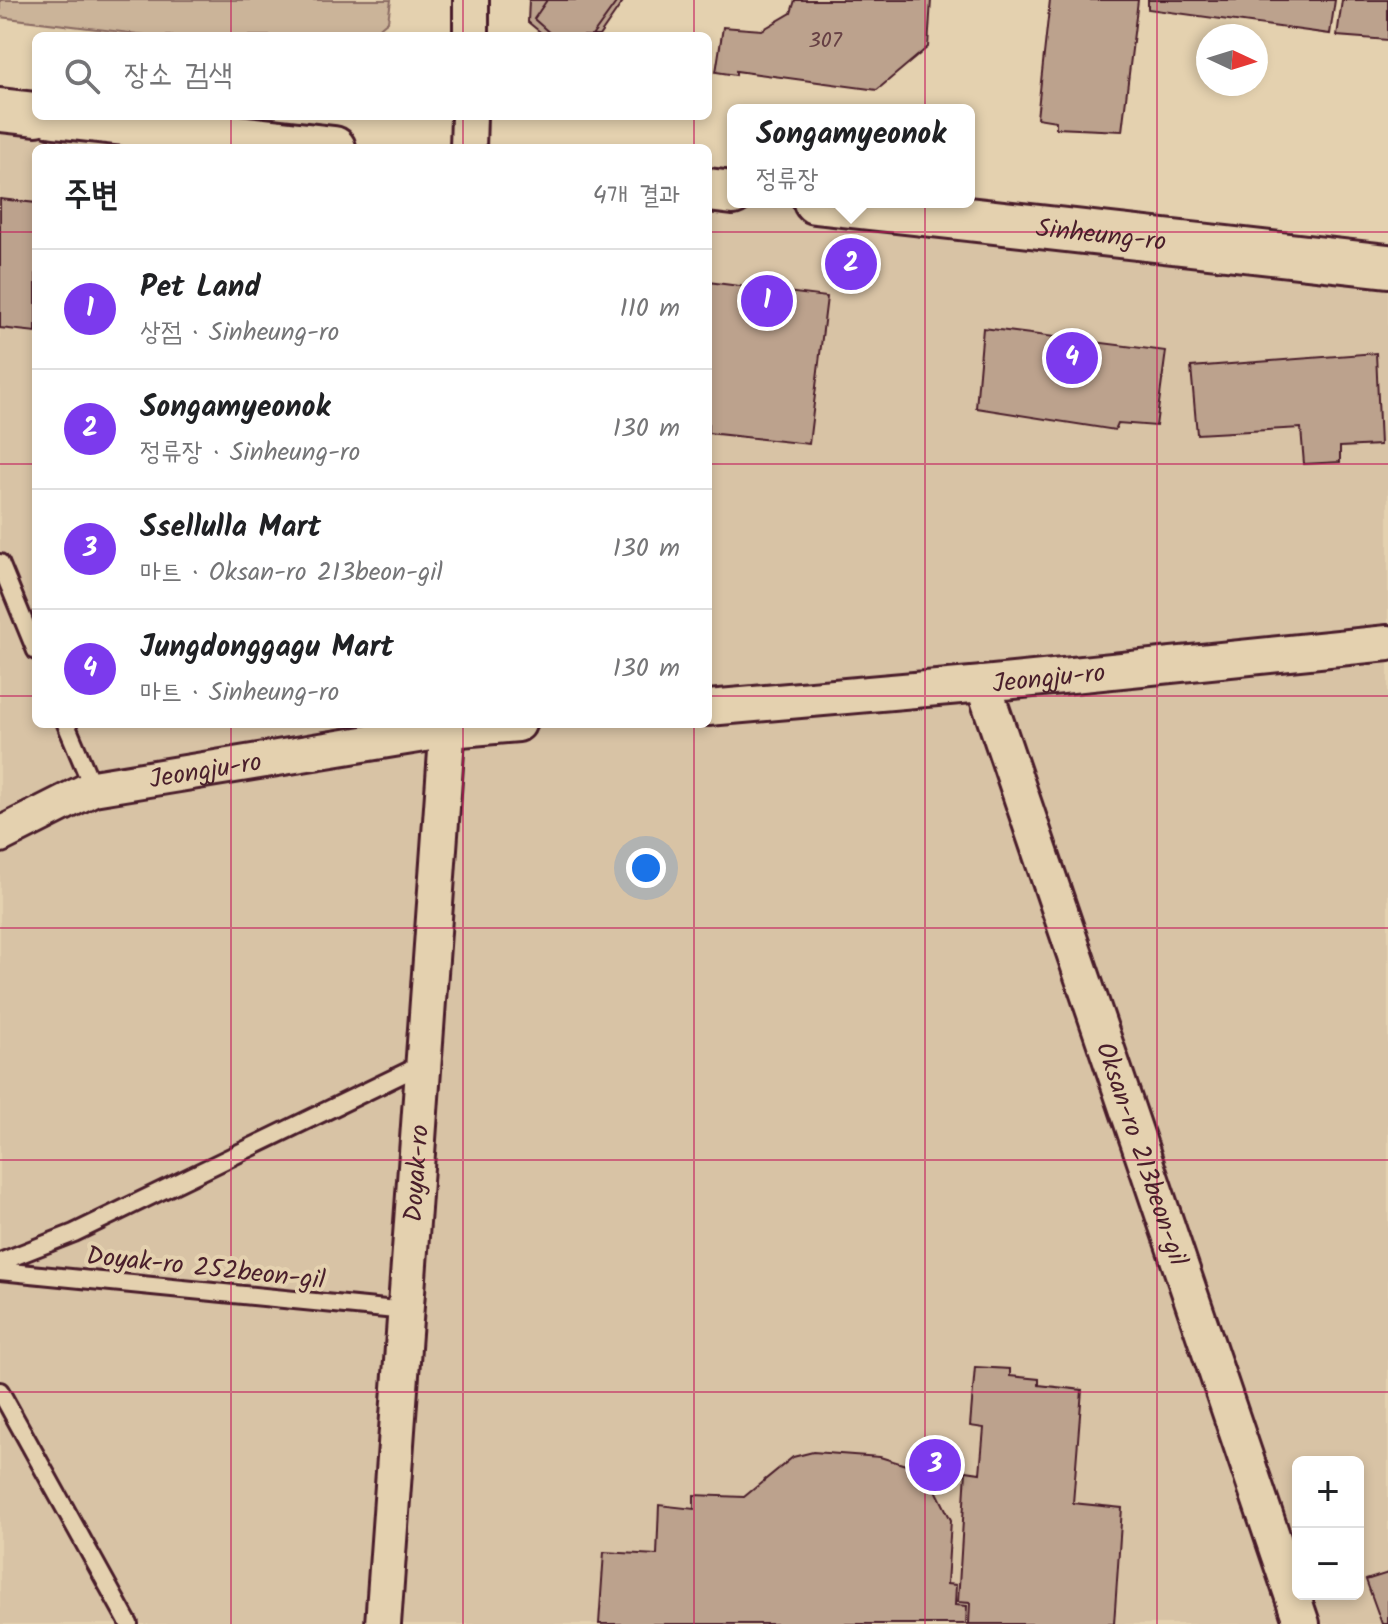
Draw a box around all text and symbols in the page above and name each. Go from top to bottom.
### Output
house number: 307 [808,24,843,59]
north arrow [1196,24,1268,96]
search box [32,32,712,120]
text: 장소 검색 [124,52,233,100]
icon: search [60,54,104,98]
popup [727,104,975,208]
text: Songamyeonok [756,111,946,159]
text: 정류장 [756,159,819,201]
text: 주변 [64,169,119,223]
text: 4개 결과 [592,175,680,217]
street label: Sinheung-ro [1034,208,1168,264]
pin: 2 [825,234,877,294]
text: Pet Land [140,264,261,312]
pin: 1 [741,271,793,331]
text: 1 [86,288,94,330]
text: 110 m [620,288,680,330]
text: 상점 · Sinheung-ro [140,312,339,354]
pin: 4 [1046,328,1098,388]
text: Songamyeonok [140,384,330,432]
text: 2 [82,408,98,450]
text: 130 m [613,408,680,450]
text: 정류장 · Sinheung-ro [140,432,360,474]
text: Ssellulla Mart [140,504,321,552]
text: 3 [83,528,97,570]
text: 130 m [613,528,680,570]
text: 마트 · Oksan-ro 213beon-gil [140,552,443,594]
text: Jungdonggagu Mart [140,624,394,672]
text: 4 [83,648,97,690]
text: 130 m [613,648,680,690]
street label: Jeongju-ro [990,653,1107,706]
text: 마트 · Sinheung-ro [140,672,339,714]
street label: Jeongju-ro [146,742,265,802]
your location [626,848,666,888]
street label: Oksan-ro 213beon-gil [1083,1037,1198,1272]
street label: Doyak-ro [393,1123,442,1223]
street label: Doyak-ro 252beon-gil [84,1236,327,1302]
pin: 3 [909,1435,961,1495]
map controls [1292,1456,1364,1600]
button: + [1292,1456,1364,1528]
button: − [1292,1528,1364,1600]

